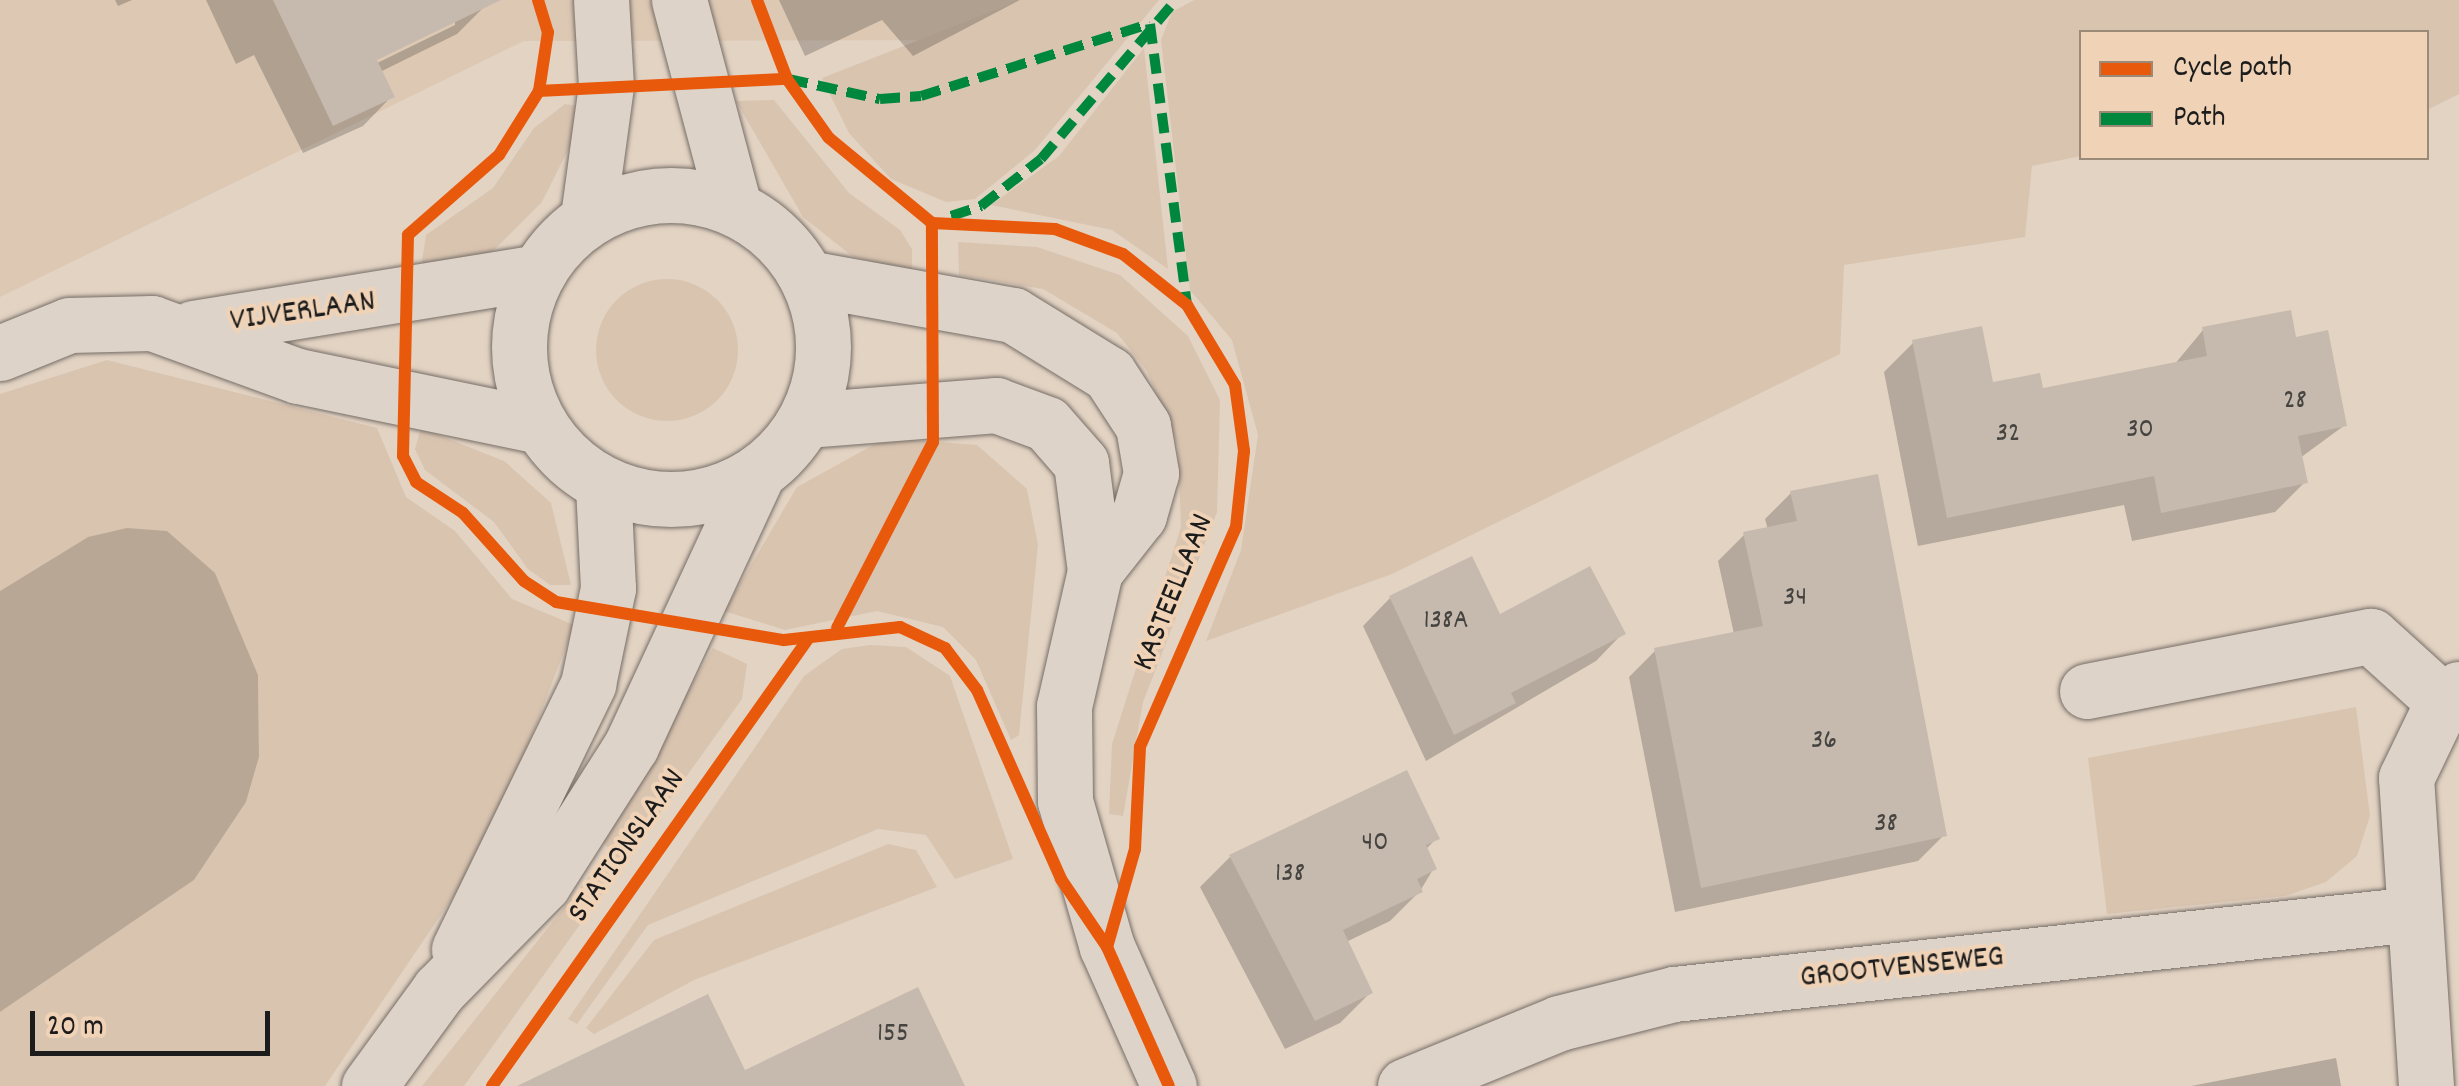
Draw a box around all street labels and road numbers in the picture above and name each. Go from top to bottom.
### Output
street label: VIJVERLAAN [228,284,378,342]
street label: KASTEELLAAN [1126,509,1224,677]
street label: STATIONSLAAN [561,763,695,931]
street label: GROOTVENSEWEG [1798,939,2006,999]

